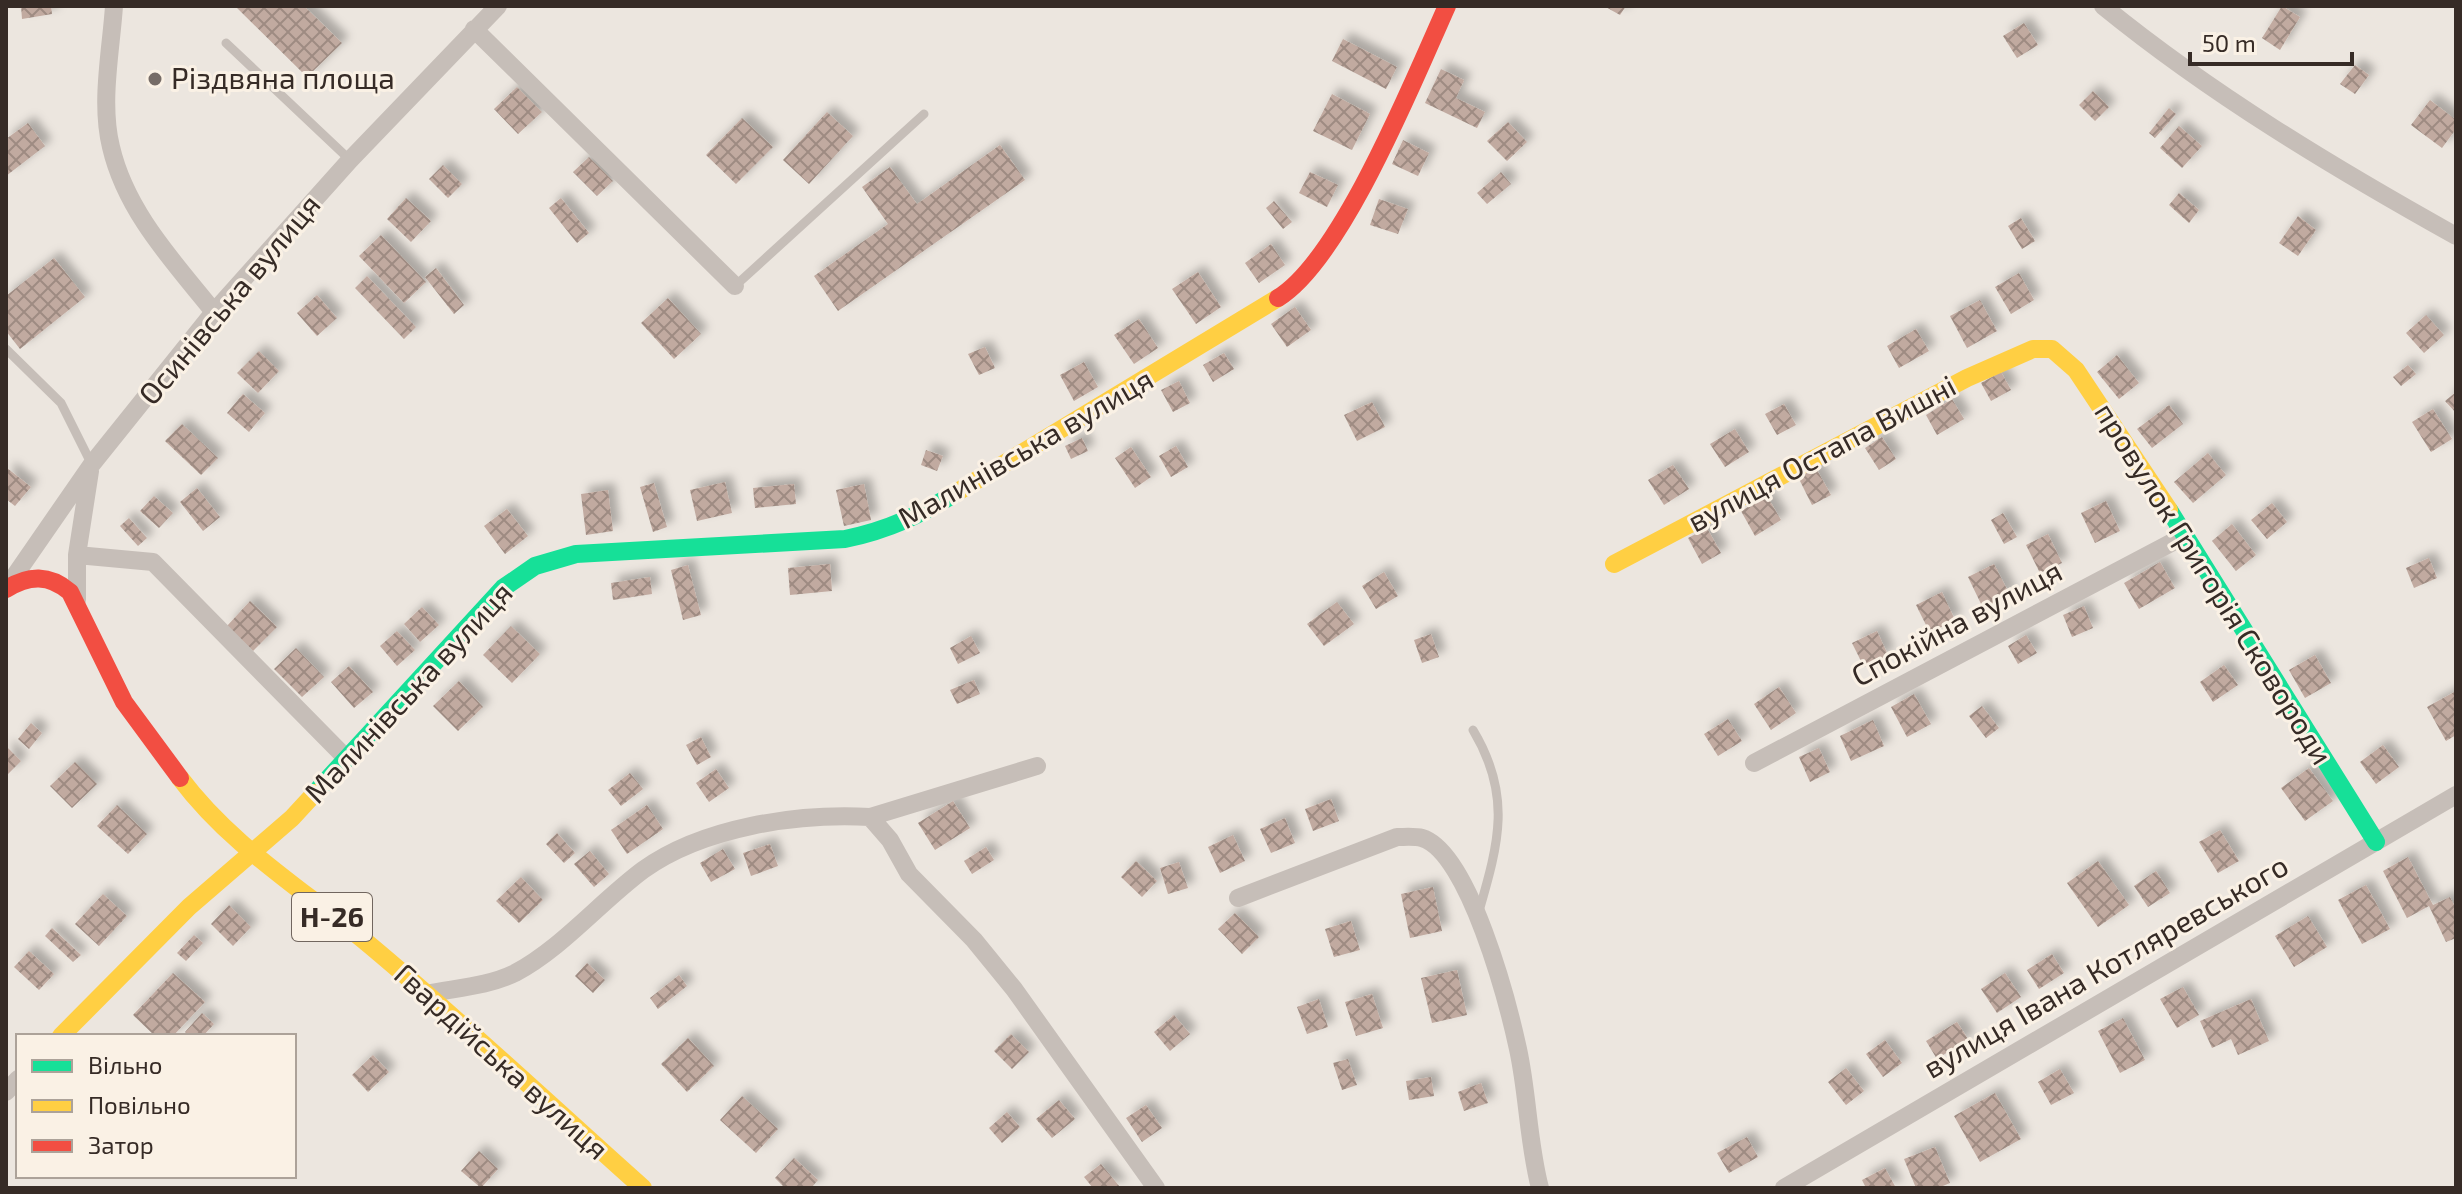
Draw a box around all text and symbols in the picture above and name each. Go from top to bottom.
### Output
scale bar [2190,16,2352,66]
text: 50 m [2202,28,2256,57]
place label: Різдвяна площа [171,59,395,95]
marker: Різдвяна площа [146,70,164,88]
street label: Осинівська вулиця [130,186,328,412]
street label: Малинівська вулиця [891,360,1159,536]
street label: вулиця Остапа Вишні [1681,366,1962,539]
street label: провулок Григорія Сковороди [2087,395,2341,771]
street label: Спокійна вулиця [1845,552,2068,694]
street label: Малинівська вулиця [296,574,520,810]
street label: вулиця Івана Котляревського [1916,846,2294,1086]
road number: Н-26 [292,893,372,941]
street label: Гвардійська вулиця [387,955,617,1167]
legend [16,1034,296,1178]
text: Вільно [88,1050,162,1079]
text: Повільно [88,1090,191,1119]
text: Затор [88,1130,154,1159]

